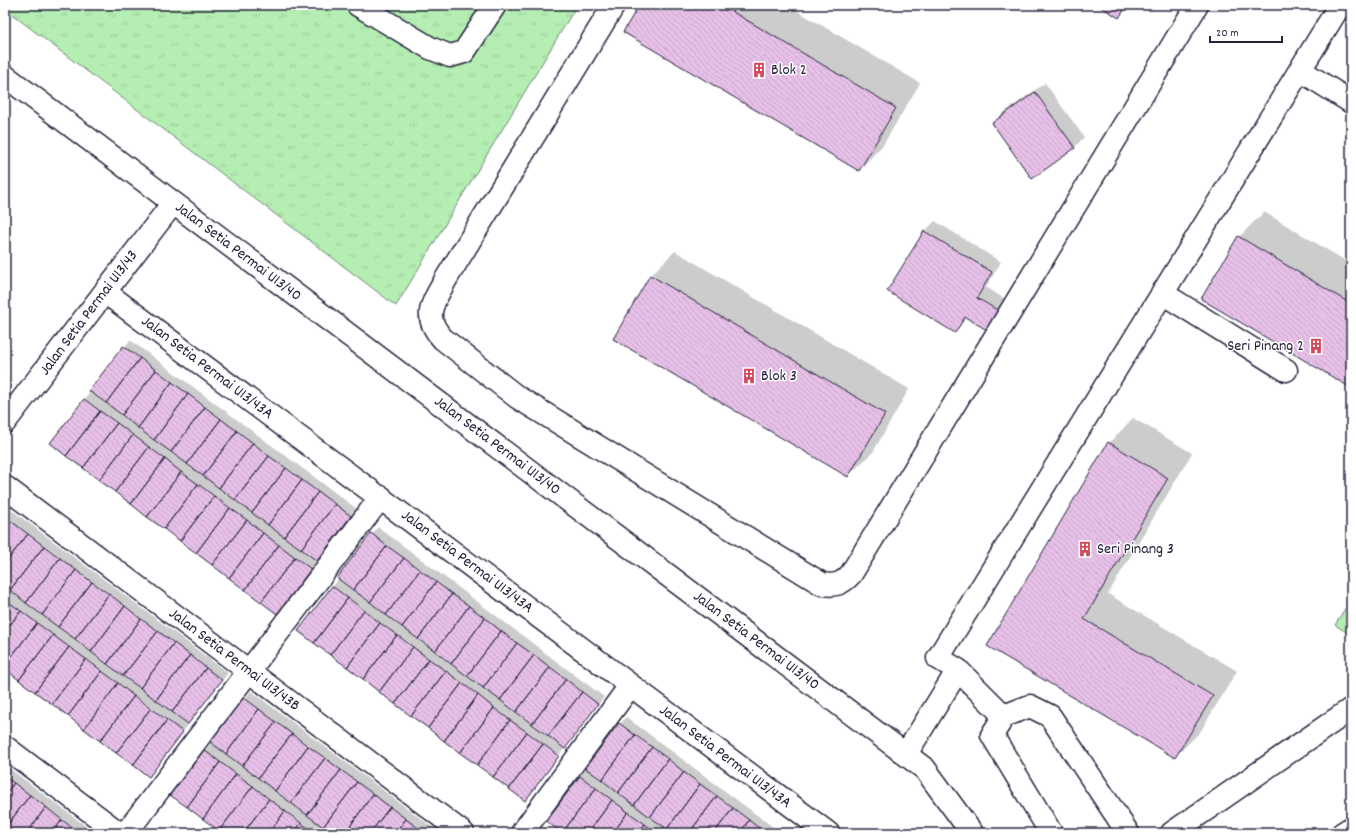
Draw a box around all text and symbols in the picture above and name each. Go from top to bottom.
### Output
scale bar [1210,18,1282,44]
text: 20 m [1216,25,1239,42]
place label: Blok 2 [771,59,807,82]
building icon: Blok 2 [750,61,768,79]
street label: Jalan Setia Permai U13/40 [170,197,306,307]
street label: Jalan Setia Permai U13/43 [34,245,144,381]
street label: Jalan Setia Permai U13/43A [136,311,278,426]
place label: Seri Pinang 2 [1227,335,1304,358]
building icon: Seri Pinang 2 [1307,337,1325,355]
place label: Blok 3 [761,365,797,388]
building icon: Blok 3 [740,367,758,385]
street label: Jalan Setia Permai U13/40 [429,391,565,501]
street label: Jalan Setia Permai U13/43A [396,505,538,620]
place label: Seri Pinang 3 [1097,538,1174,561]
building icon: Seri Pinang 3 [1076,540,1094,558]
street label: Jalan Setia Permai U13/40 [688,586,824,696]
street label: Jalan Setia Permai U13/43B [163,603,305,717]
street label: Jalan Setia Permai U13/43A [654,700,796,815]

